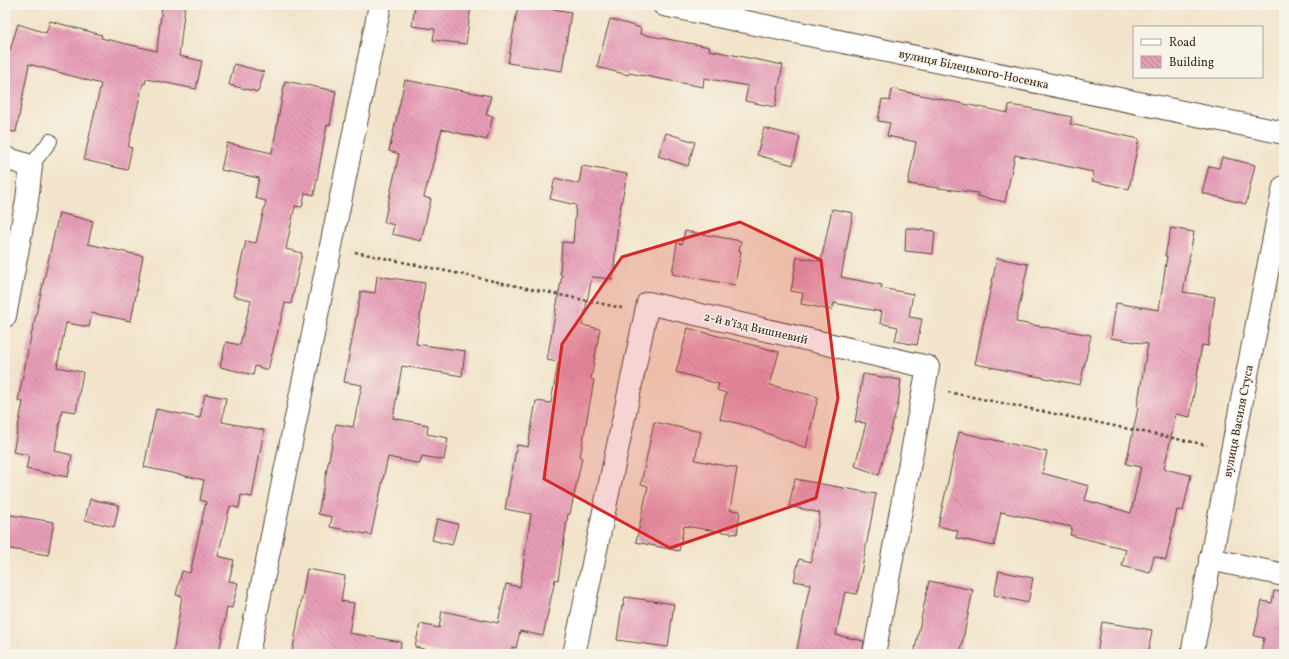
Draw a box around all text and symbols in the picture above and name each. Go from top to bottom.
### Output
legend [1133,26,1263,78]
text: Road [1169,35,1196,51]
street label: вулиця Білецького-Носенка [897,46,1050,94]
text: Building [1169,55,1214,71]
street label: 2-й вʼїзд Вишневий [702,309,809,349]
street label: вулиця Василя Стуса [1220,364,1258,479]

